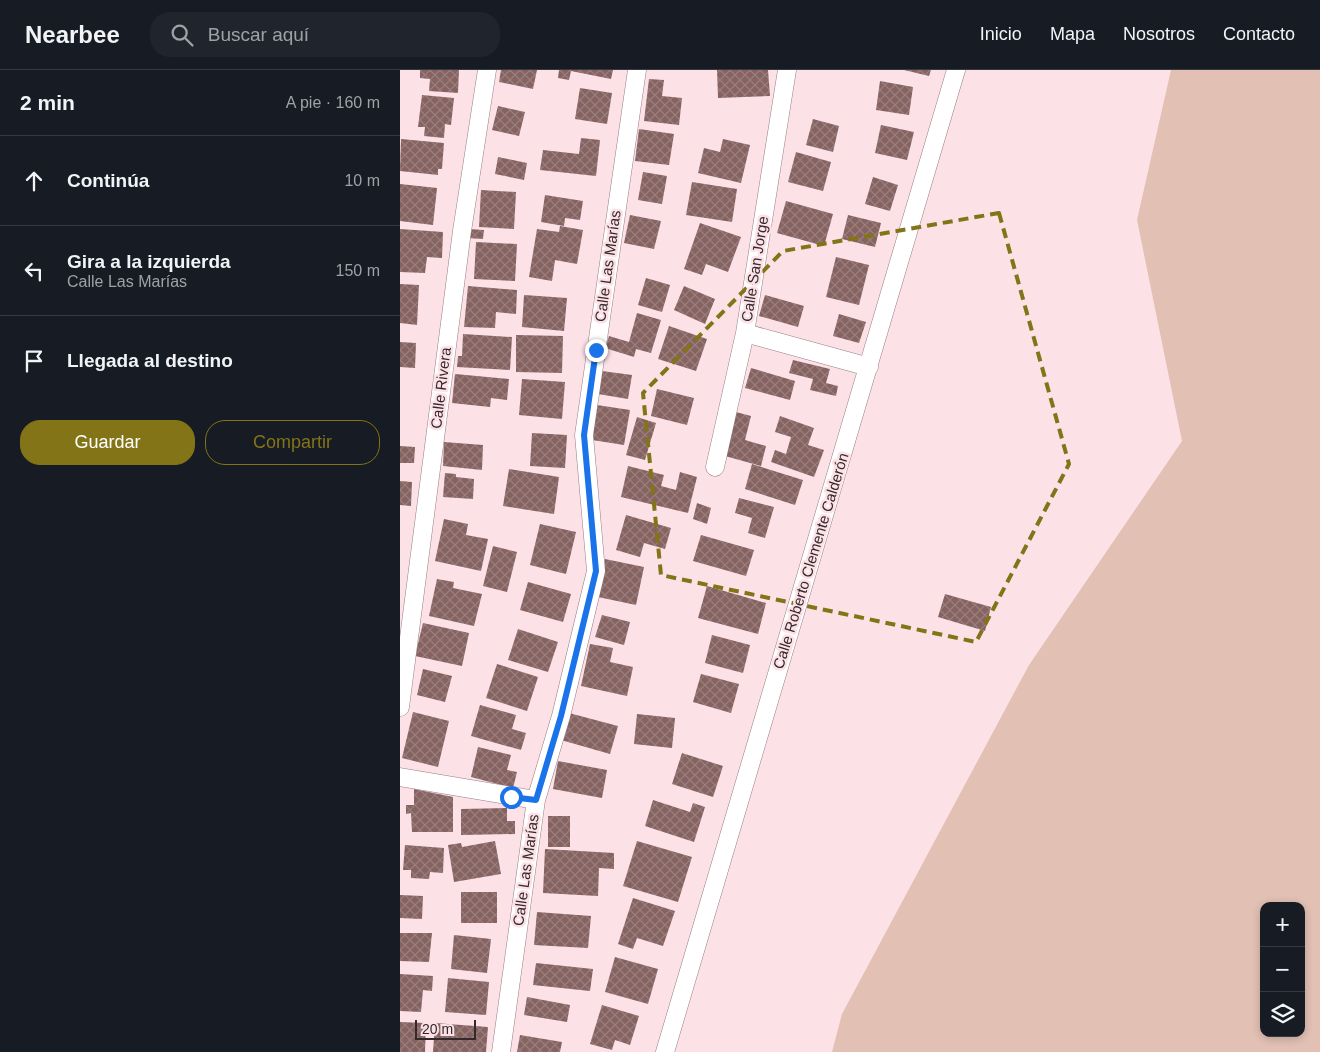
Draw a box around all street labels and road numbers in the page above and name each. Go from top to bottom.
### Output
street label: Calle Las Marías [591,209,624,323]
street label: Calle San Jorge [738,215,771,323]
street label: Calle Rivera [427,346,454,430]
street label: Calle Roberto Clemente Calderón [769,451,852,671]
street label: Calle Las Marías [509,813,542,927]

